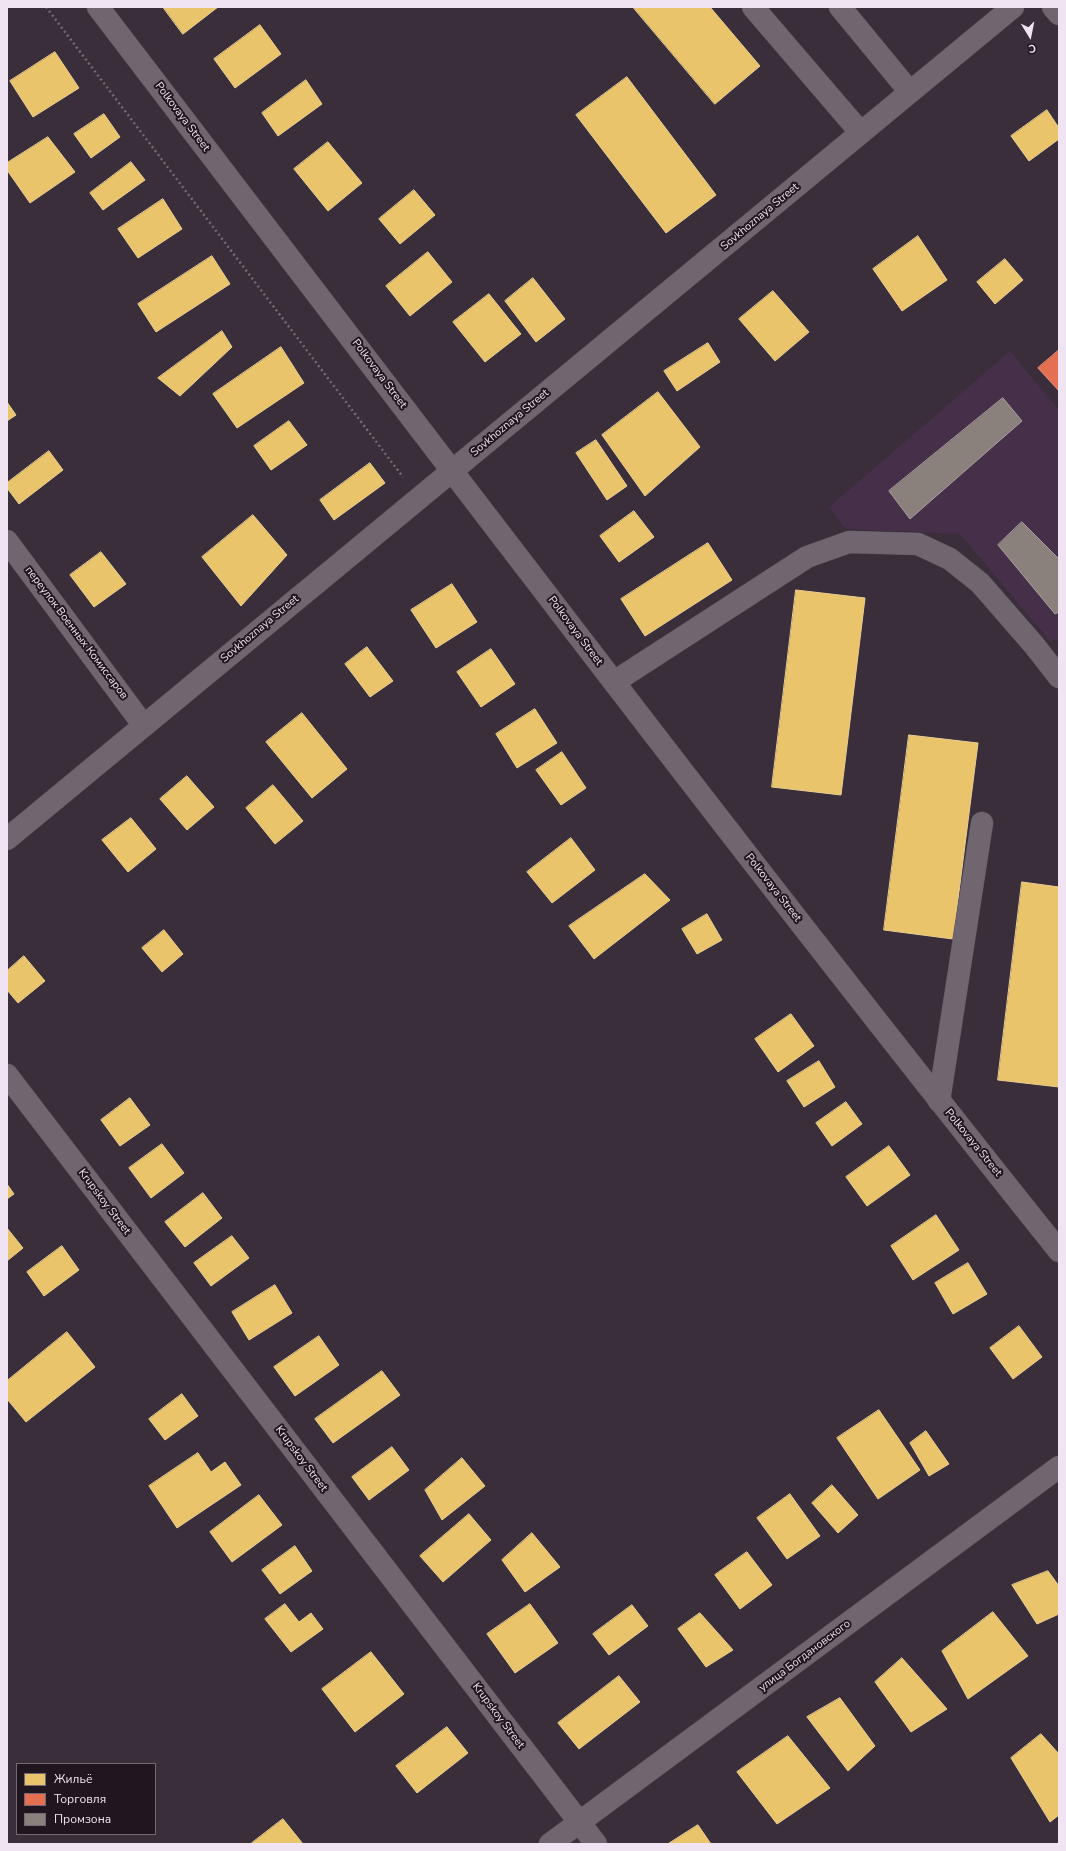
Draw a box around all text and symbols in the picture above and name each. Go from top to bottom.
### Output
north arrow [1010,16,1050,56]
text: С [1027,40,1037,56]
street label: Polkovaya Street [152,80,212,154]
street label: Sovkhoznaya Street [718,181,802,253]
street label: Polkovaya Street [349,337,409,411]
street label: Sovkhoznaya Street [468,387,552,459]
street label: переулок Военных Комиссаров [22,564,130,702]
street label: Sovkhoznaya Street [218,593,302,665]
street label: Polkovaya Street [545,594,605,668]
street label: Polkovaya Street [742,851,804,925]
street label: Polkovaya Street [942,1107,1004,1179]
street label: Krupskoy Street [75,1167,133,1237]
street label: Krupskoy Street [272,1424,330,1494]
street label: улица Богдановского [757,1617,853,1695]
street label: Krupskoy Street [469,1681,527,1751]
legend [16,1763,156,1835]
text: Жильё [54,1771,92,1787]
text: Торговля [54,1791,106,1807]
text: Промзона [54,1811,111,1827]

